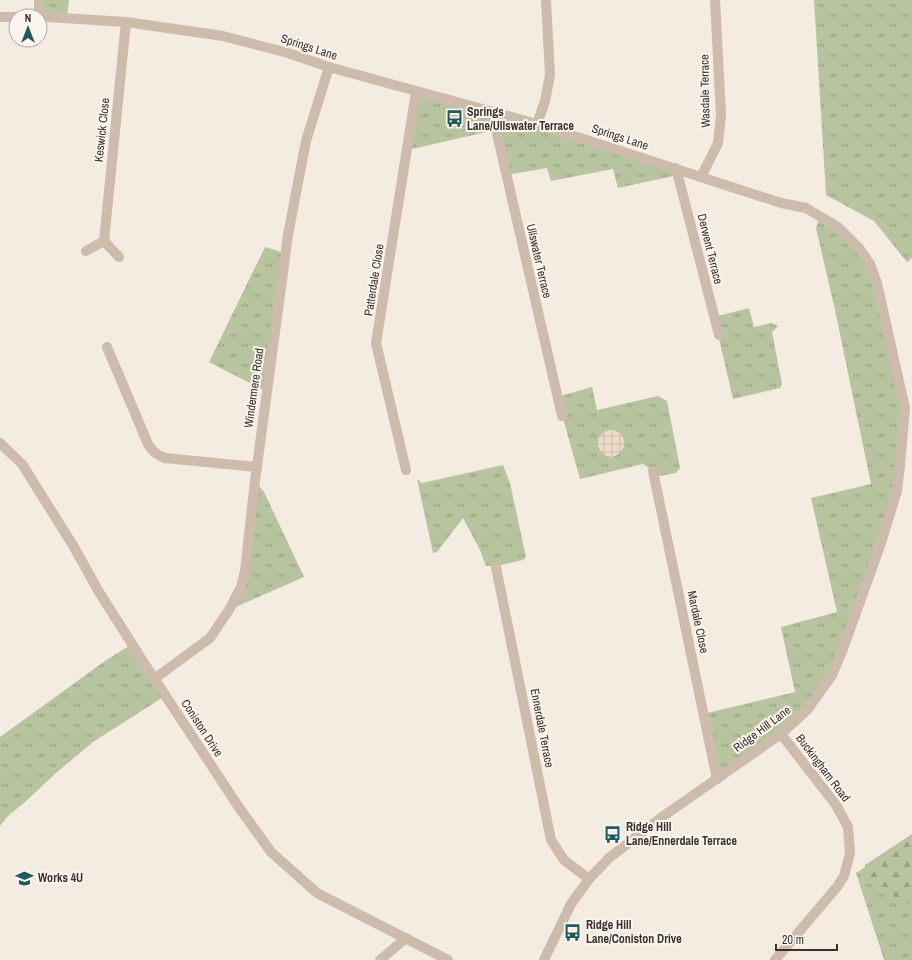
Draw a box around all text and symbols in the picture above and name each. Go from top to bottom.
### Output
north arrow [8,8,48,48]
text: N [25,11,31,25]
street label: Springs Lane [279,30,339,64]
street label: Wasdale Terrace [696,54,714,128]
street label: Keswick Close [91,97,113,163]
place label: Springs Lane/Ullswater Terrace [467,104,575,134]
bus stop icon: Springs Lane/Ullswater Terrace [444,109,464,129]
street label: Springs Lane [590,120,650,154]
street label: Derwent Terrace [694,212,726,286]
street label: Ullswater Terrace [523,222,555,300]
street label: Patterdale Close [360,243,388,317]
street label: Windermere Road [240,347,268,429]
street label: Mardale Close [684,589,712,655]
street label: Ennerdale Terrace [526,687,558,769]
street label: Coniston Drive [177,696,227,760]
street label: Ridge Hill Lane [730,702,794,756]
street label: Buckingham Road [792,731,854,805]
place label: Ridge Hill Lane/Ennerdale Terrace [626,819,737,849]
bus stop icon: Ridge Hill Lane/Ennerdale Terrace [603,824,623,844]
school or university icon: Works 4U [15,868,35,888]
place label: Works 4U [38,870,83,886]
place label: Ridge Hill Lane/Coniston Drive [586,917,682,947]
bus stop icon: Ridge Hill Lane/Coniston Drive [563,922,583,942]
scale bar [776,926,837,952]
text: 20 m [782,932,804,948]

